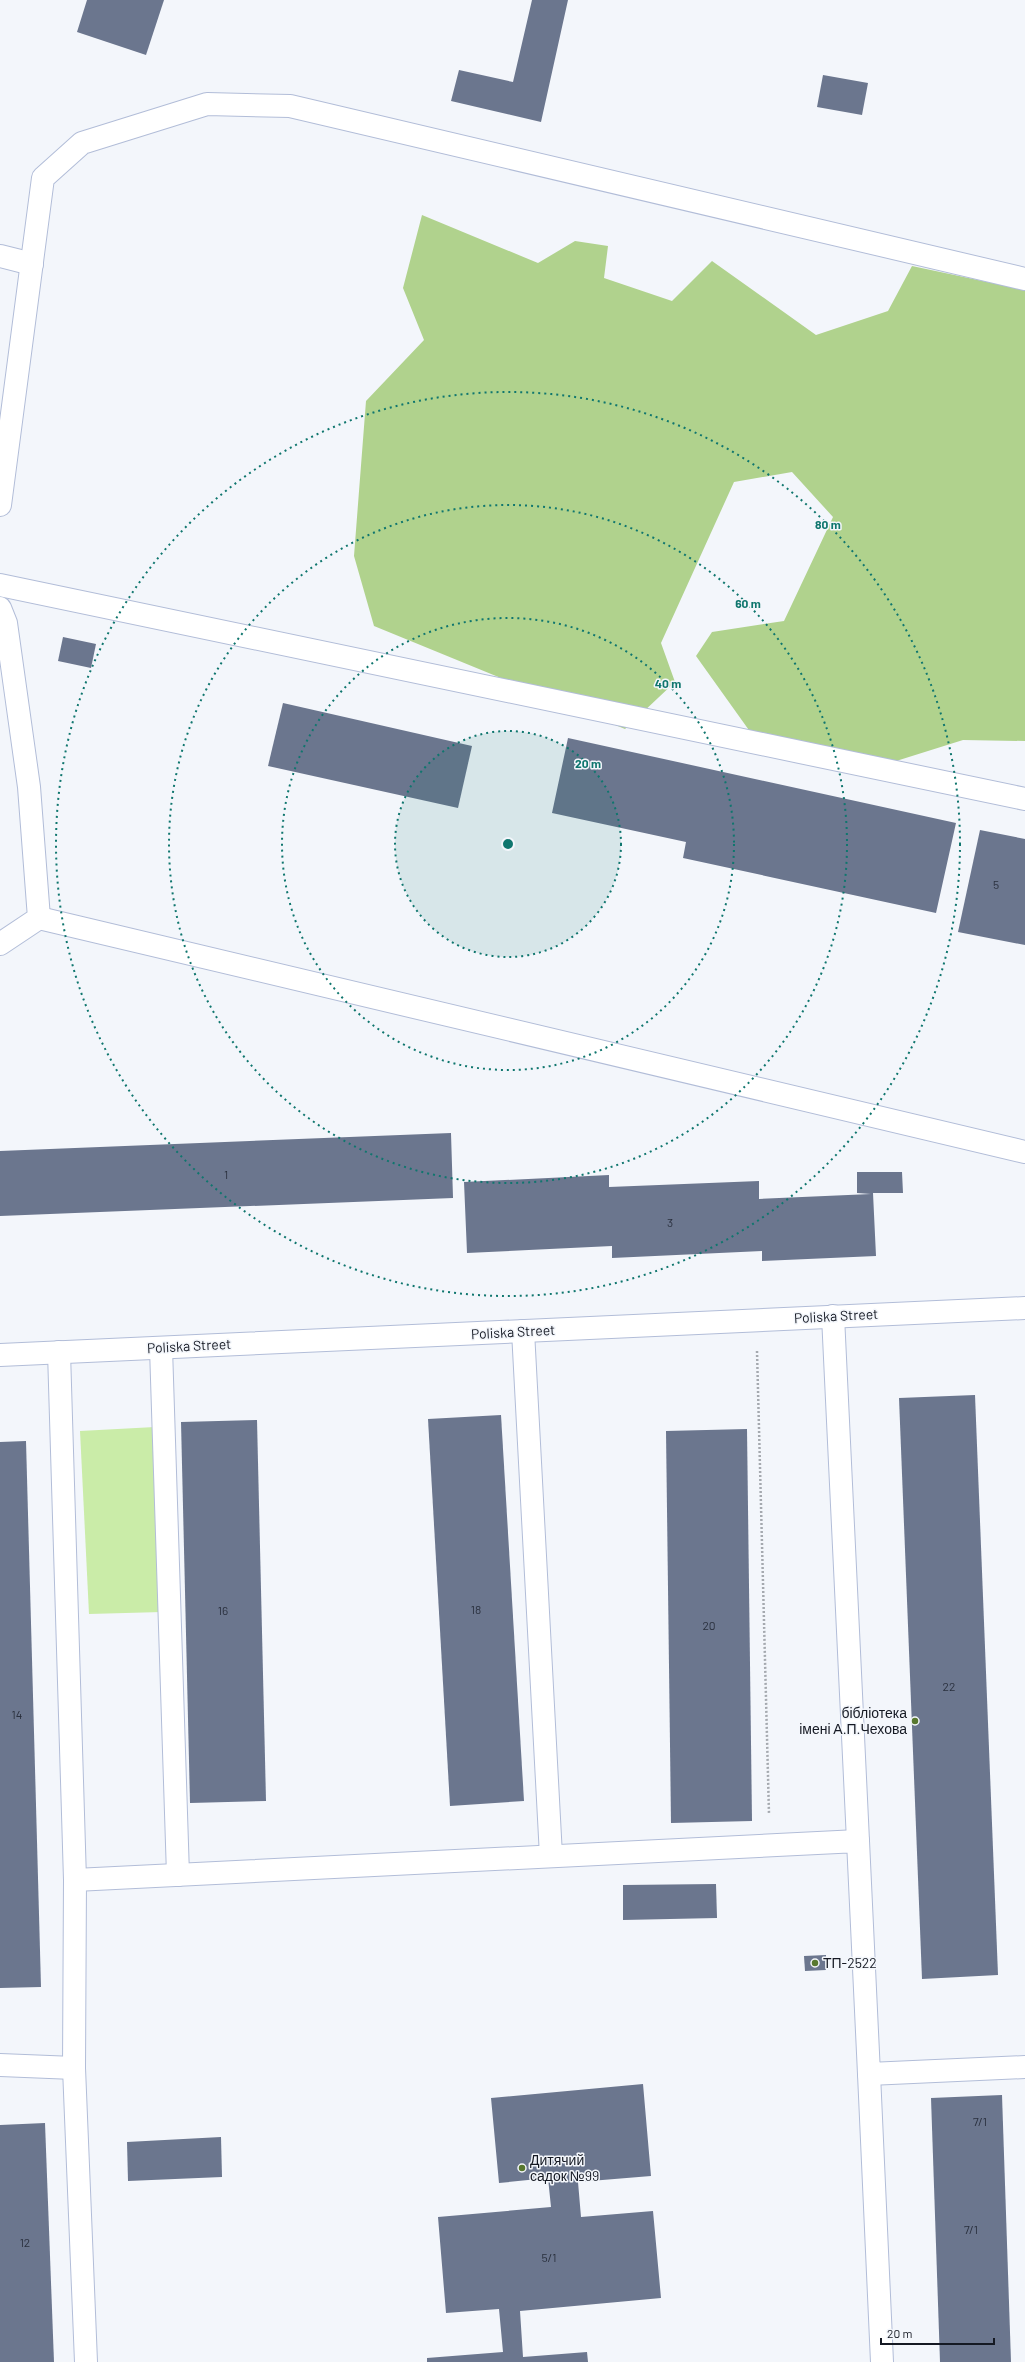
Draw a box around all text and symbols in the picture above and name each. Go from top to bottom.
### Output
text: 80 m [815,517,841,531]
text: 60 m [735,596,761,610]
text: 40 m [655,676,681,690]
text: 20 m [575,756,601,770]
centre of rings [501,837,515,851]
house number: 5 [993,877,999,891]
house number: 1 [224,1167,228,1181]
house number: 3 [667,1215,673,1229]
street label: Poliska Street [793,1305,878,1326]
street label: Poliska Street [470,1321,555,1342]
street label: Poliska Street [146,1335,231,1356]
house number: 18 [471,1602,481,1616]
house number: 16 [218,1603,228,1617]
house number: 20 [702,1618,716,1632]
house number: 22 [943,1679,955,1693]
place label: бібліотека імені А.П.Чехова [799,1704,907,1737]
house number: 14 [12,1707,22,1721]
marker: бібліотека імені А.П.Чехова [910,1716,920,1726]
place label: ТП-2522 [823,1954,877,1971]
marker: ТП-2522 [810,1958,820,1968]
house number: 7/1 [973,2114,987,2128]
place label: Дитячий садок №99 [530,2151,599,2184]
marker: Дитячий садок №99 [517,2163,527,2173]
house number: 7/1 [964,2222,978,2236]
house number: 12 [20,2235,30,2249]
house number: 5/1 [541,2250,557,2264]
scale bar [881,2320,994,2346]
text: 20 m [887,2326,913,2340]

